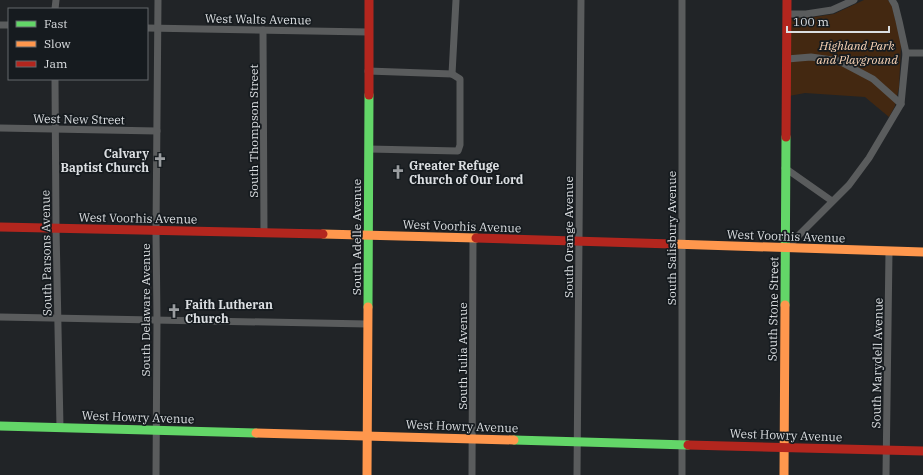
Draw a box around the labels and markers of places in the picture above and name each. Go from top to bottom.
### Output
place label: Calvary Baptist Church [61,146,149,175]
church icon: Calvary Baptist Church [152,152,168,168]
place label: Greater Refuge Church of Our Lord [409,158,524,187]
church icon: Greater Refuge Church of Our Lord [390,164,406,180]
place label: Faith Lutheran Church [185,297,273,326]
church icon: Faith Lutheran Church [166,303,182,319]

